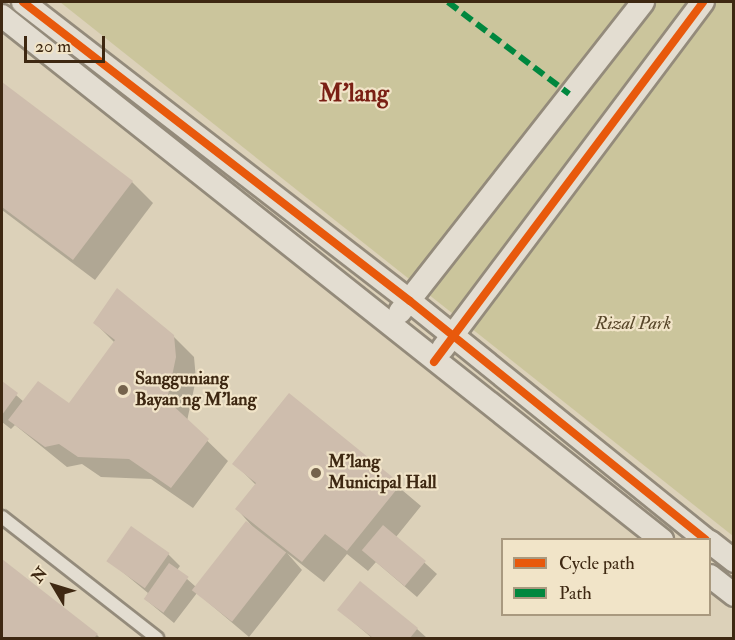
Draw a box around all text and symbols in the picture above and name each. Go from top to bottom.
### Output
scale bar [27,24,108,62]
text: 20 m [35,35,71,58]
district label: M'lang [319,80,389,108]
park label: Rizal Park [595,313,671,335]
place label: Sangguniang Bayan ng M'lang [135,369,256,412]
marker: Sangguniang Bayan ng M'lang [116,383,130,397]
place label: M'lang Municipal Hall [328,452,437,494]
marker: M'lang Municipal Hall [309,466,323,480]
legend [501,538,711,616]
text: Cycle path [559,552,635,575]
north arrow [24,556,84,616]
text: N [28,563,52,587]
text: Path [559,582,592,605]

